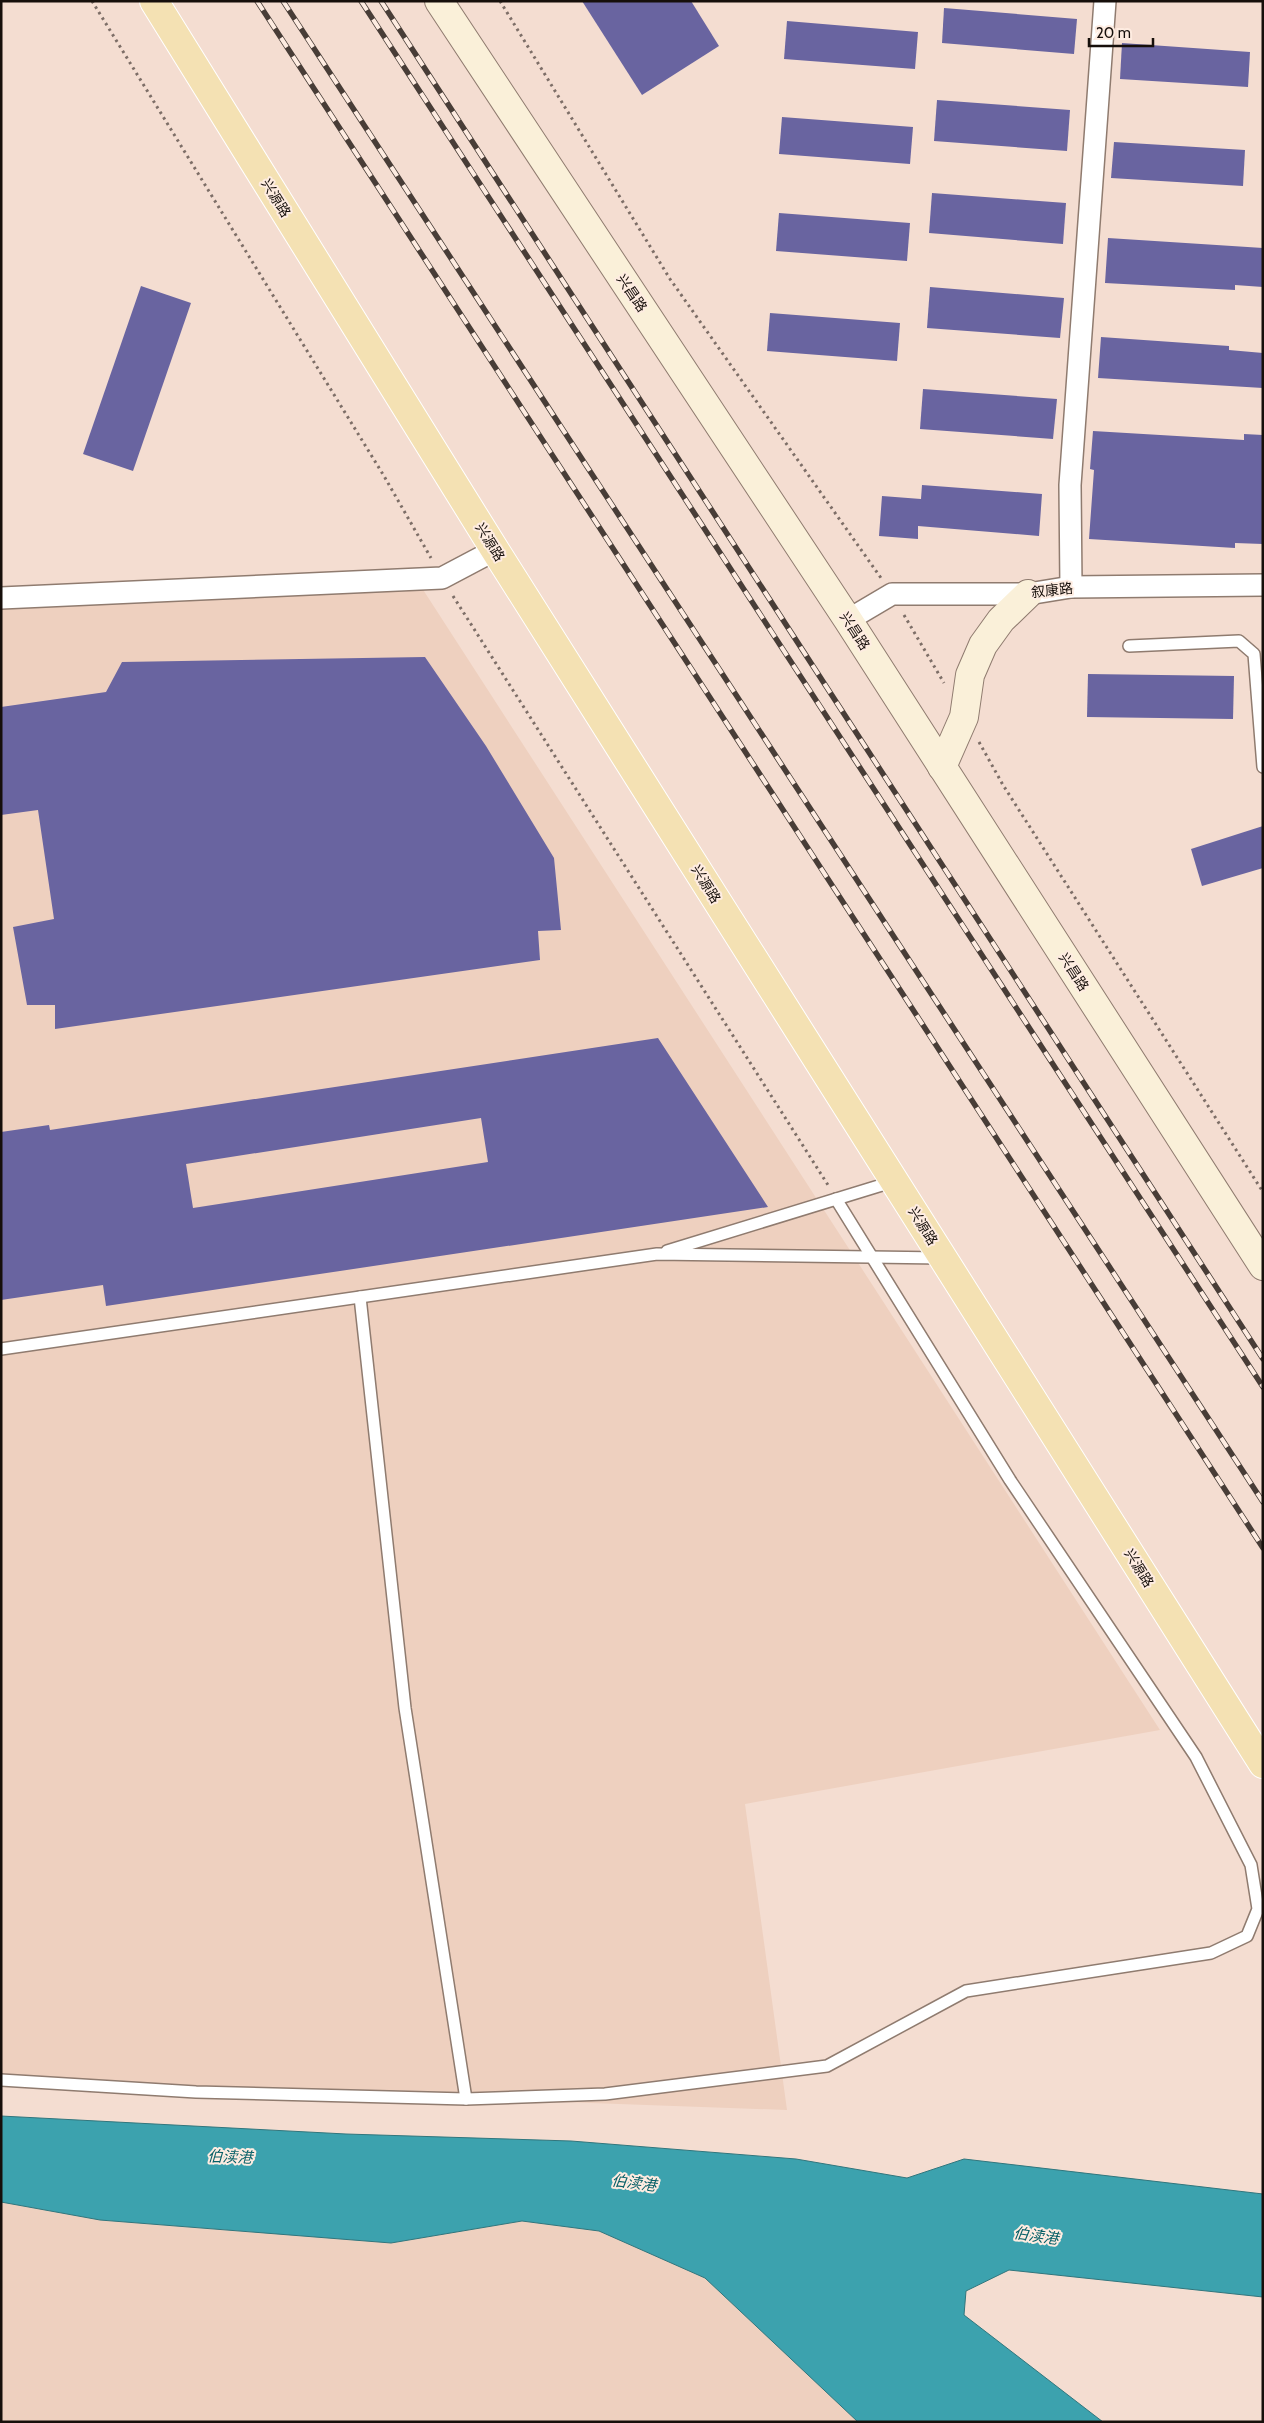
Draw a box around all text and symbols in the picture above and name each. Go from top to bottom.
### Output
scale bar [1089,15,1153,47]
text: 20 m [1096,24,1131,42]
street label: 兴源路 [257,175,295,221]
street label: 兴昌路 [613,271,651,315]
street label: 兴源路 [471,519,509,565]
street label: 叙康路 [1030,579,1074,601]
street label: 兴昌路 [836,608,874,654]
street label: 兴源路 [687,861,725,907]
street label: 兴昌路 [1055,949,1093,995]
street label: 兴源路 [904,1203,942,1249]
street label: 兴源路 [1120,1545,1158,1591]
water label: 伯渎港 [207,2147,255,2167]
water label: 伯渎港 [611,2171,659,2195]
water label: 伯渎港 [1012,2224,1062,2248]

